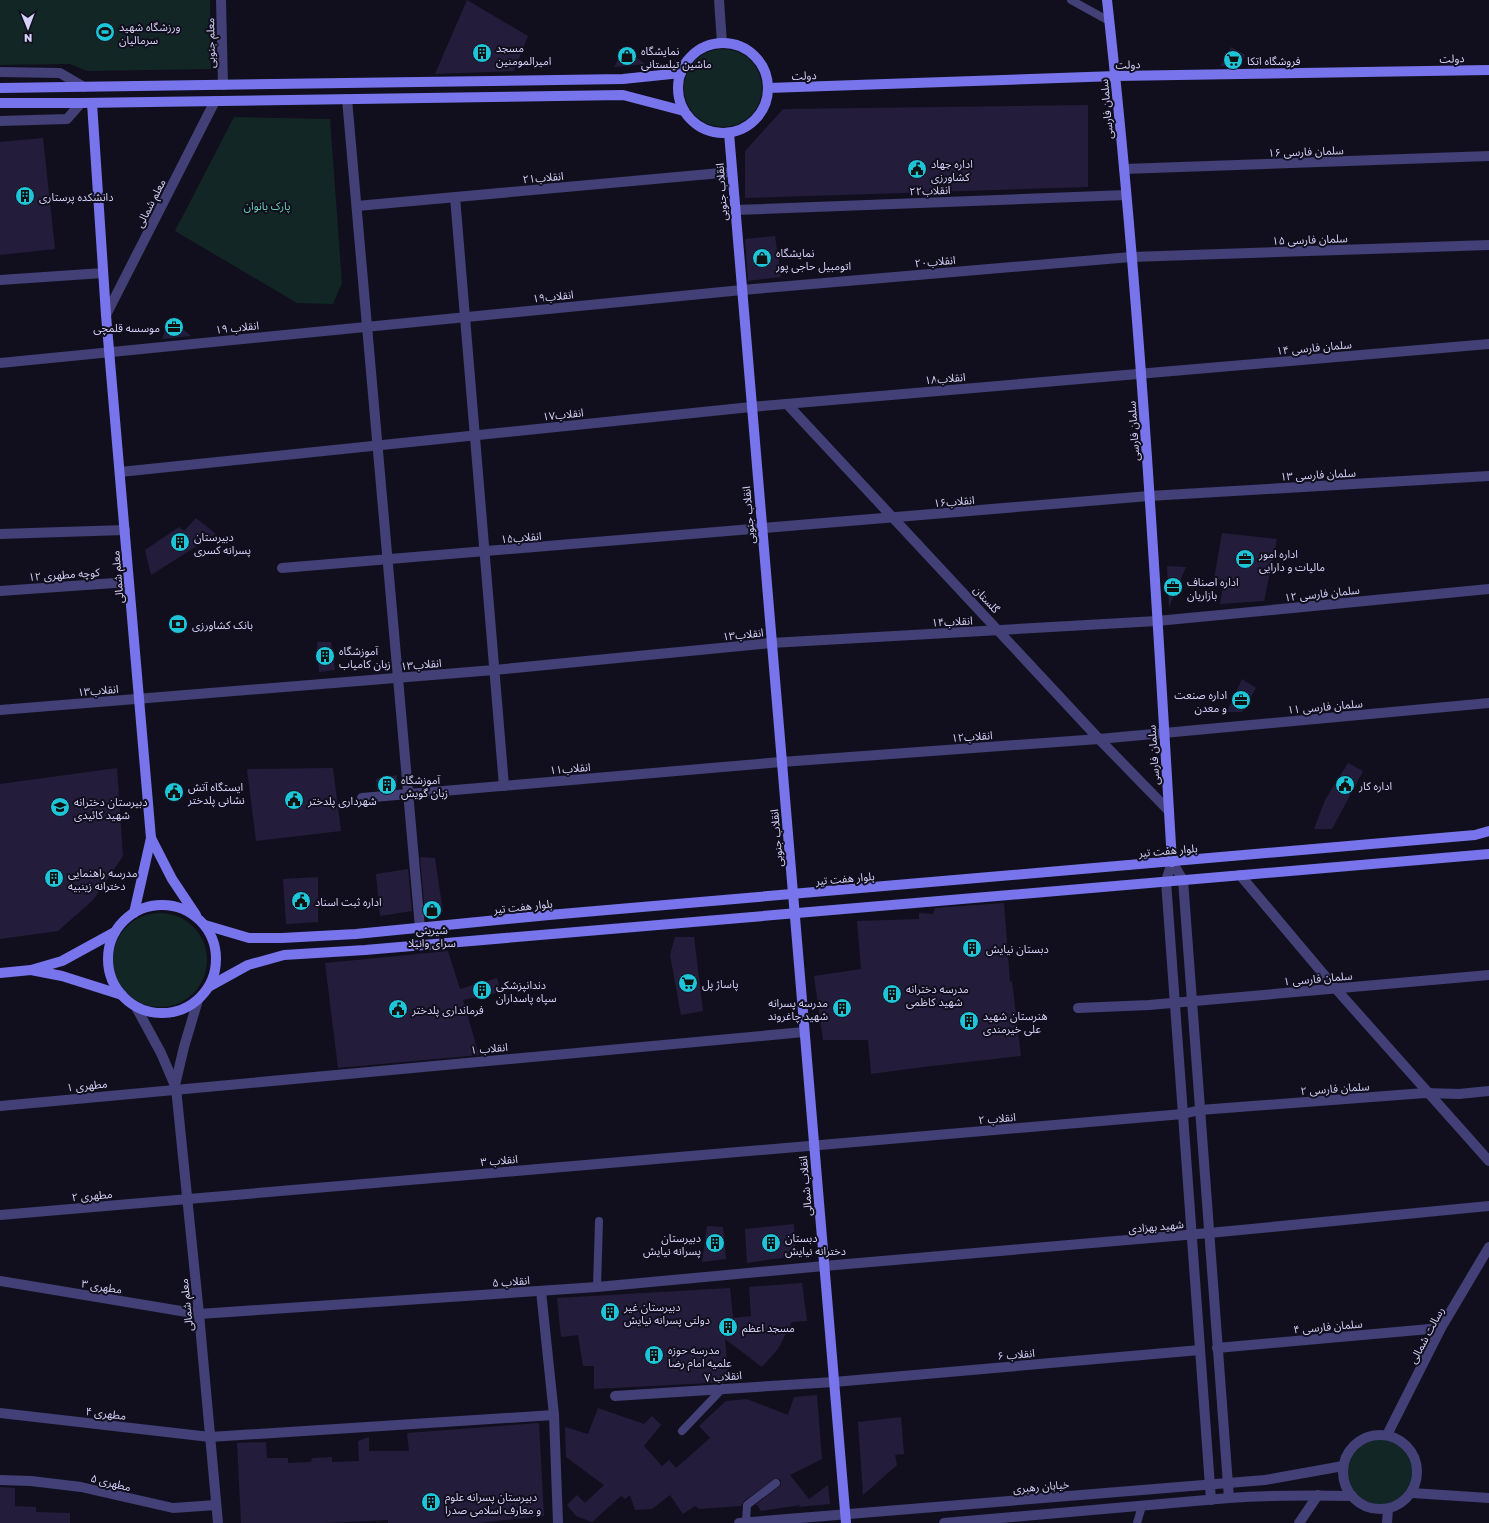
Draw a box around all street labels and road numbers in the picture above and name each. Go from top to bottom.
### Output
street label: معلم جنوبی [203,18,220,68]
street label: دولت [1439,51,1465,66]
street label: دولت [1115,57,1141,72]
street label: دولت [791,68,817,83]
street label: سلمان فارسی [1097,78,1116,140]
street label: سلمان فارسی ۱۶ [1268,143,1344,160]
street label: انقلاب جنوبی [712,163,731,221]
street label: انقلاب۲۱ [522,169,564,187]
street label: معلم شمالی [132,176,171,231]
street label: انقلاب۲۲ [909,183,951,198]
street label: سلمان فارسی ۱۵ [1272,231,1348,248]
street label: انقلاب۲۰ [914,253,956,271]
street label: انقلاب۱۹ [532,287,574,306]
street label: انقلاب ۱۹ [214,318,260,337]
street label: سلمان فارسی ۱۴ [1276,337,1353,358]
street label: انقلاب۱۸ [924,370,966,388]
street label: سلمان فارسی [1124,400,1143,462]
street label: انقلاب۱۷ [542,405,584,424]
street label: سلمان فارسی ۱۳ [1280,466,1357,483]
street label: انقلاب جنوبی [739,486,758,544]
street label: انقلاب۱۶ [933,493,975,511]
street label: انقلاب۱۵ [500,529,542,547]
street label: معلم شمالی [108,550,129,604]
street label: کوچه مطهری ۱۲ [28,565,101,585]
street label: گلستان [971,583,1003,616]
street label: سلمان فارسی ۱۲ [1284,583,1361,604]
street label: انقلاب۱۴ [931,613,973,630]
street label: انقلاب۱۳ [722,625,764,644]
street label: انقلاب۱۳ [400,656,442,674]
street label: انقلاب۱۳ [77,682,119,700]
street label: سلمان فارسی ۱۱ [1287,696,1364,717]
street label: سلمان فارسی [1144,724,1163,786]
street label: انقلاب۱۲ [951,728,993,745]
street label: انقلاب۱۱ [549,760,591,778]
street label: انقلاب جنوبی [767,809,786,867]
street label: بلوار هفت تیر [1137,841,1198,860]
street label: بلوار هفت تیر [814,869,875,888]
street label: بلوار هفت تیر [492,896,553,917]
street label: سلمان فارسی ۱ [1283,968,1354,988]
street label: انقلاب ۱ [470,1040,508,1057]
street label: مطهری ۱ [66,1076,108,1095]
street label: سلمان فارسی ۲ [1300,1079,1370,1098]
street label: انقلاب ۲ [978,1110,1016,1127]
street label: انقلاب ۳ [480,1152,518,1169]
street label: انقلاب شمالی [796,1155,815,1217]
street label: مطهری ۲ [71,1187,113,1204]
street label: شهید بهزادی [1128,1217,1185,1236]
street label: انقلاب ۵ [492,1273,530,1290]
street label: مطهری ۳ [81,1276,123,1297]
street label: معلم شمالی [177,1277,198,1332]
street label: رسالت شمالی [1406,1304,1447,1366]
street label: سلمان فارسی ۴ [1293,1316,1364,1336]
street label: انقلاب ۶ [997,1346,1035,1363]
street label: انقلاب ۷ [704,1368,742,1385]
street label: مطهری ۴ [85,1404,127,1423]
street label: مطهری ۵ [89,1471,133,1494]
street label: خیابان رهبری [1012,1477,1070,1496]

